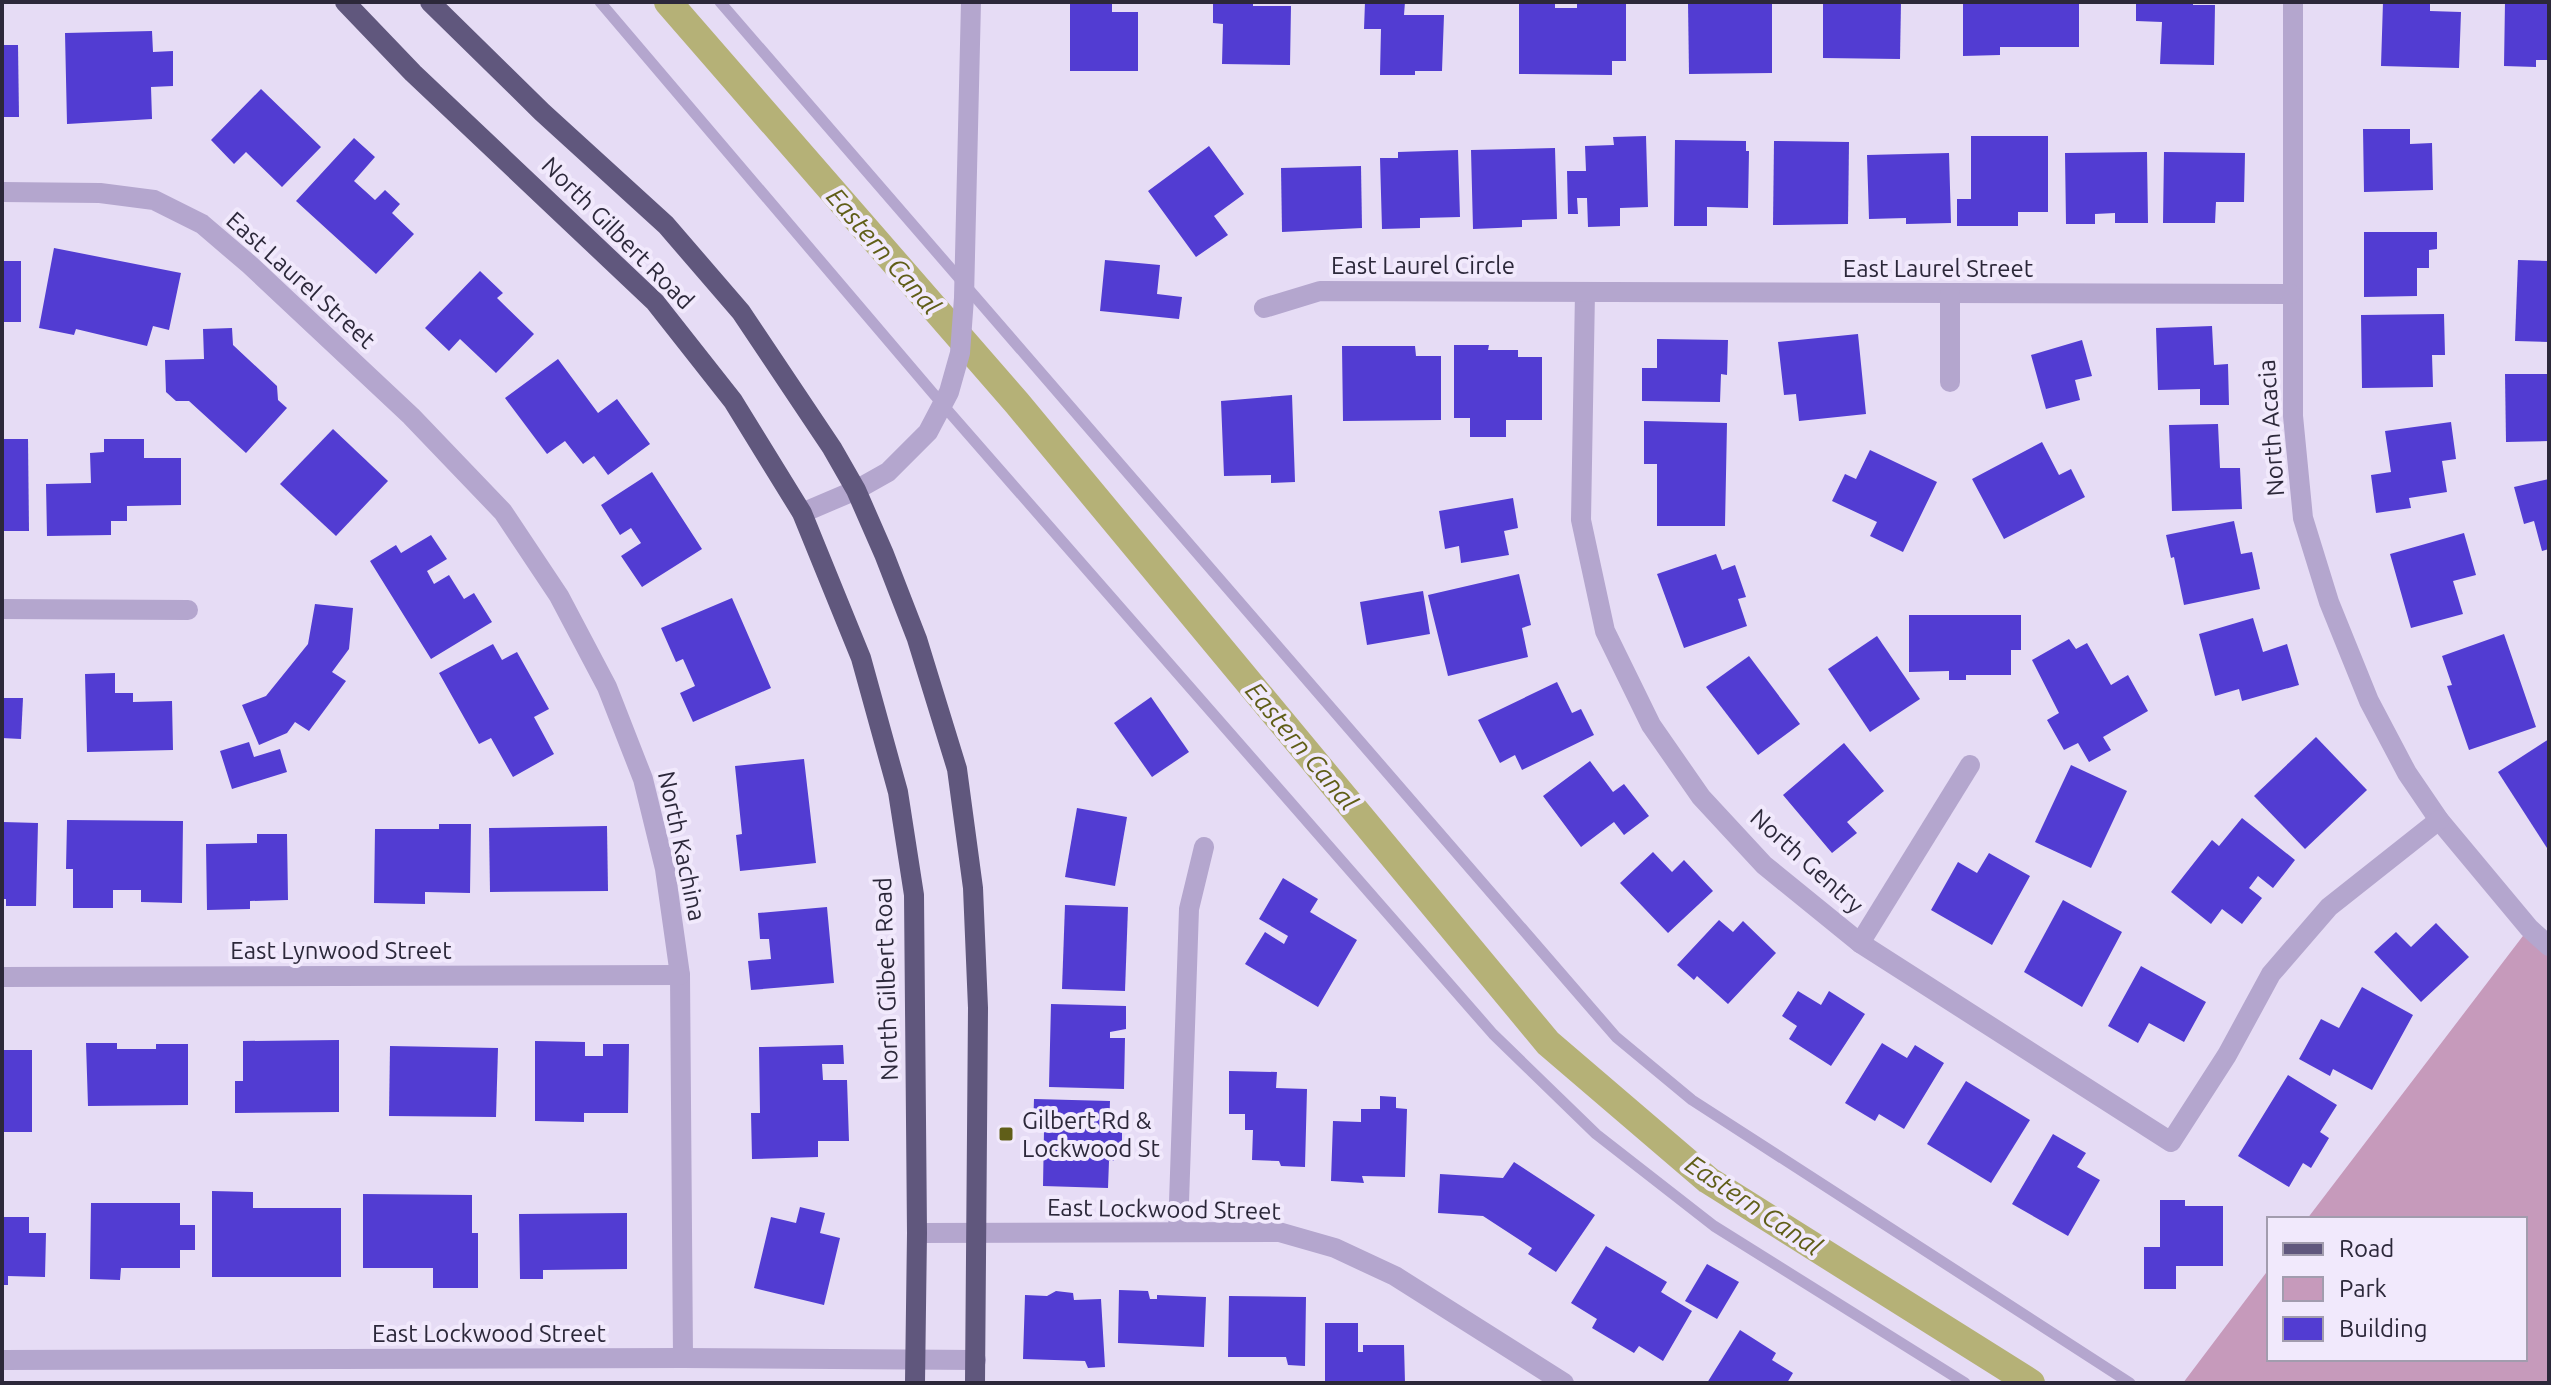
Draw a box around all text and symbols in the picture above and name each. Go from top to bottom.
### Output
street label: North Gilbert Road [536,151,700,315]
water label: Eastern Canal [821,182,947,320]
street label: East Laurel Street [221,206,381,354]
street label: East Laurel Circle [1331,252,1515,279]
street label: East Laurel Street [1843,255,2034,282]
street label: North Acacia [2253,359,2289,497]
water label: Eastern Canal [1240,676,1364,816]
street label: North Kachina [653,769,711,923]
street label: North Gentry [1745,803,1869,919]
street label: North Gilbert Road [869,877,903,1081]
street label: East Lynwood Street [230,937,452,964]
place label: Gilbert Rd & Lockwood St [1022,1107,1160,1162]
marker: Gilbert Rd & Lockwood St [997,1125,1015,1143]
water label: Eastern Canal [1680,1149,1828,1261]
street label: East Lockwood Street [1047,1193,1282,1225]
legend [2267,1217,2527,1361]
text: Road [2339,1235,2394,1262]
text: Park [2339,1275,2387,1302]
text: Building [2339,1315,2427,1342]
street label: East Lockwood Street [372,1320,607,1347]

